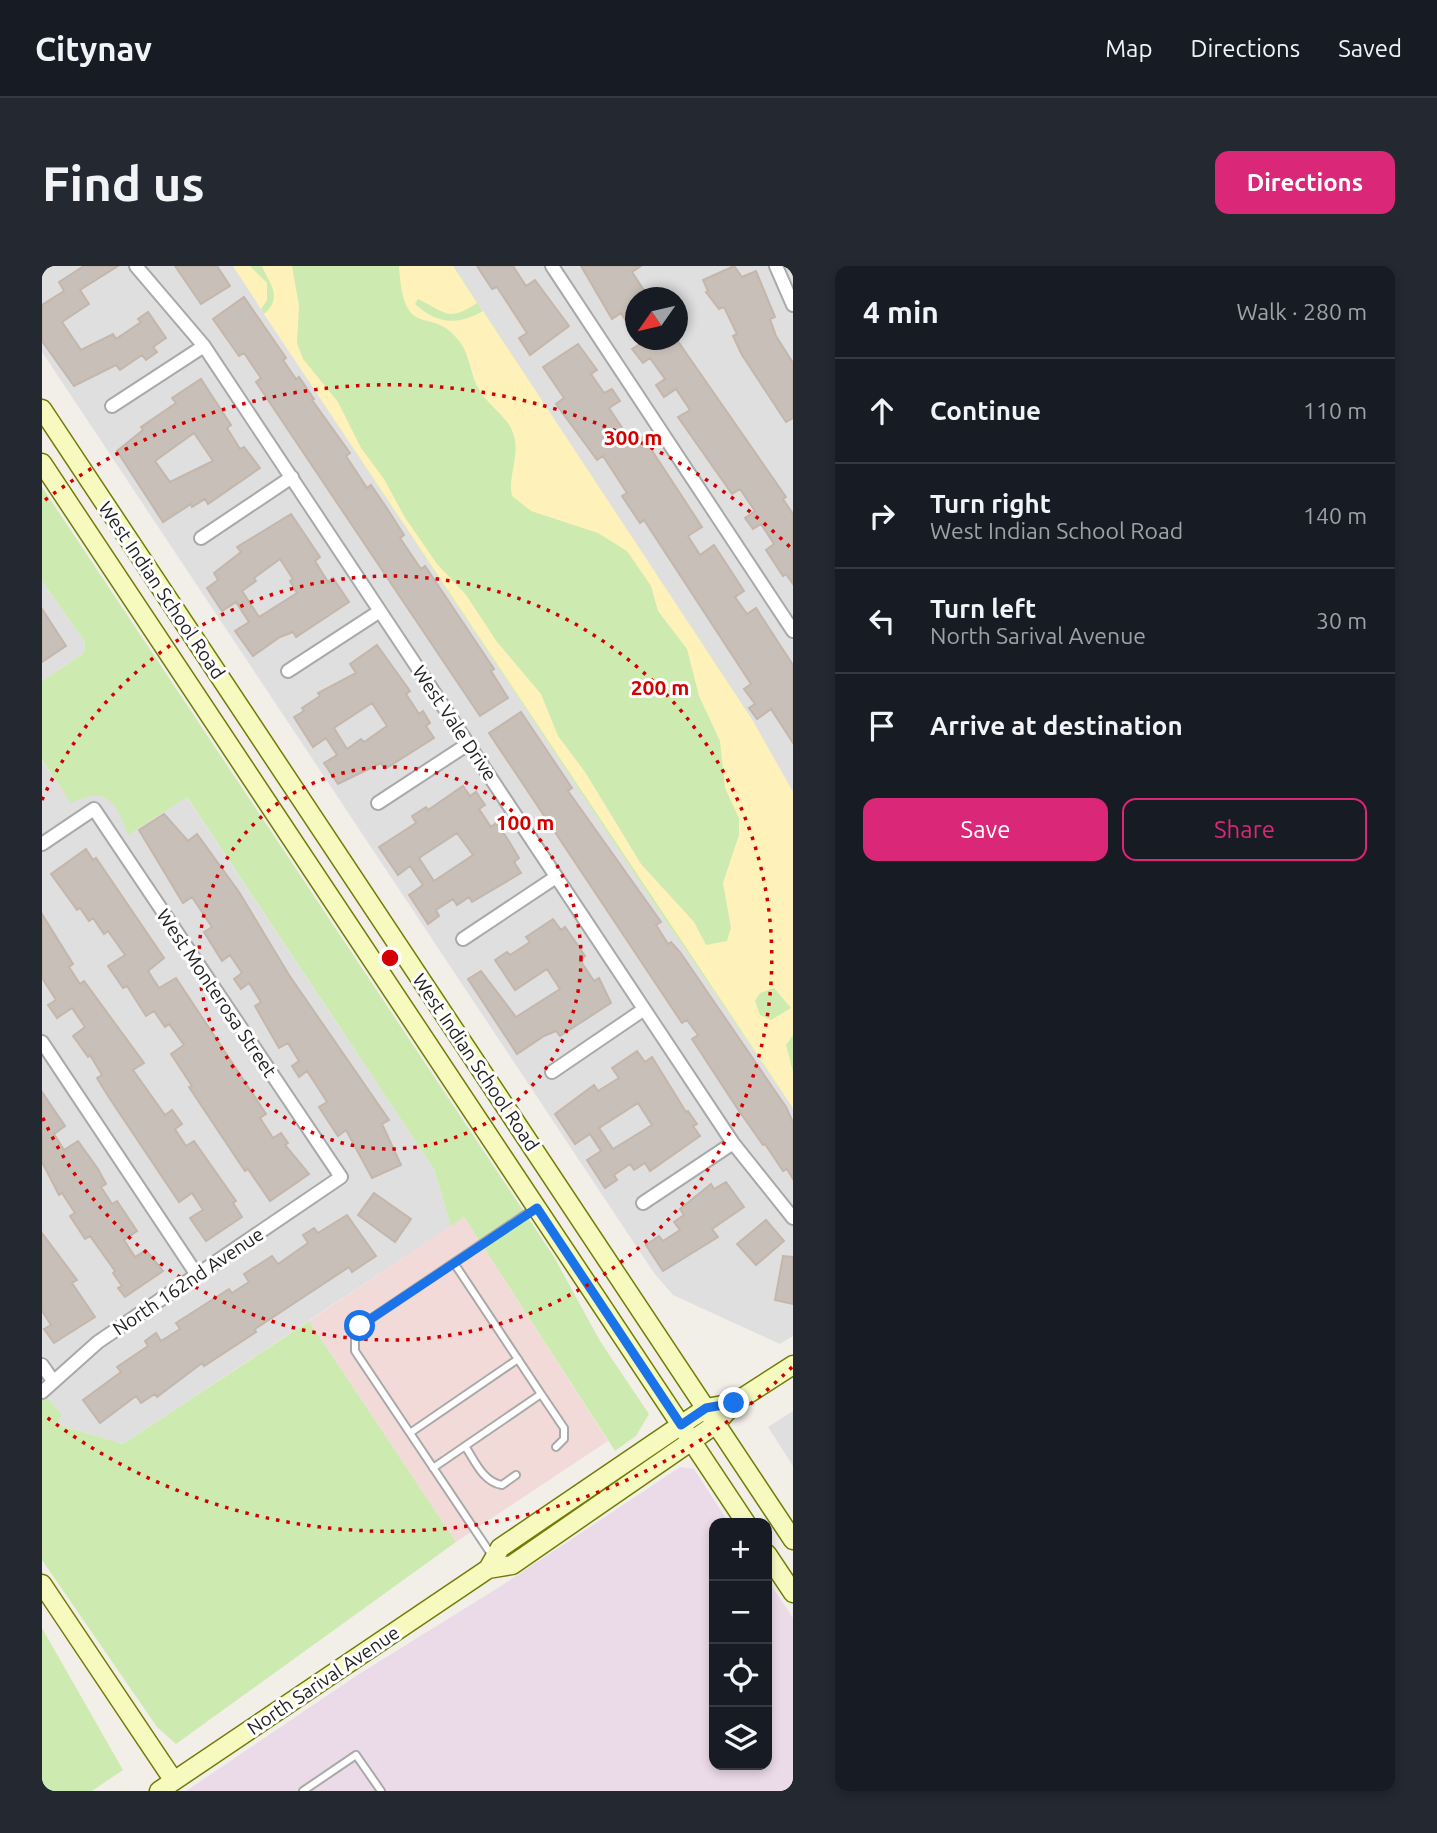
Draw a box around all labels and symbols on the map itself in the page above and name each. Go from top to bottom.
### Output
north arrow [625,287,688,350]
text: 300 m [604,425,662,449]
street label: West Indian School Road [94,497,230,683]
street label: West Vale Drive [408,661,502,785]
text: 200 m [631,675,689,699]
text: 100 m [496,810,554,834]
street label: West Monterosa Street [153,905,282,1082]
centre of rings [378,946,402,970]
street label: West Indian School Road [408,969,544,1155]
street label: North 162nd Avenue [108,1222,268,1340]
route start [344,1310,375,1341]
route end [718,1387,749,1418]
street label: North Sarival Avenue [243,1621,403,1739]

